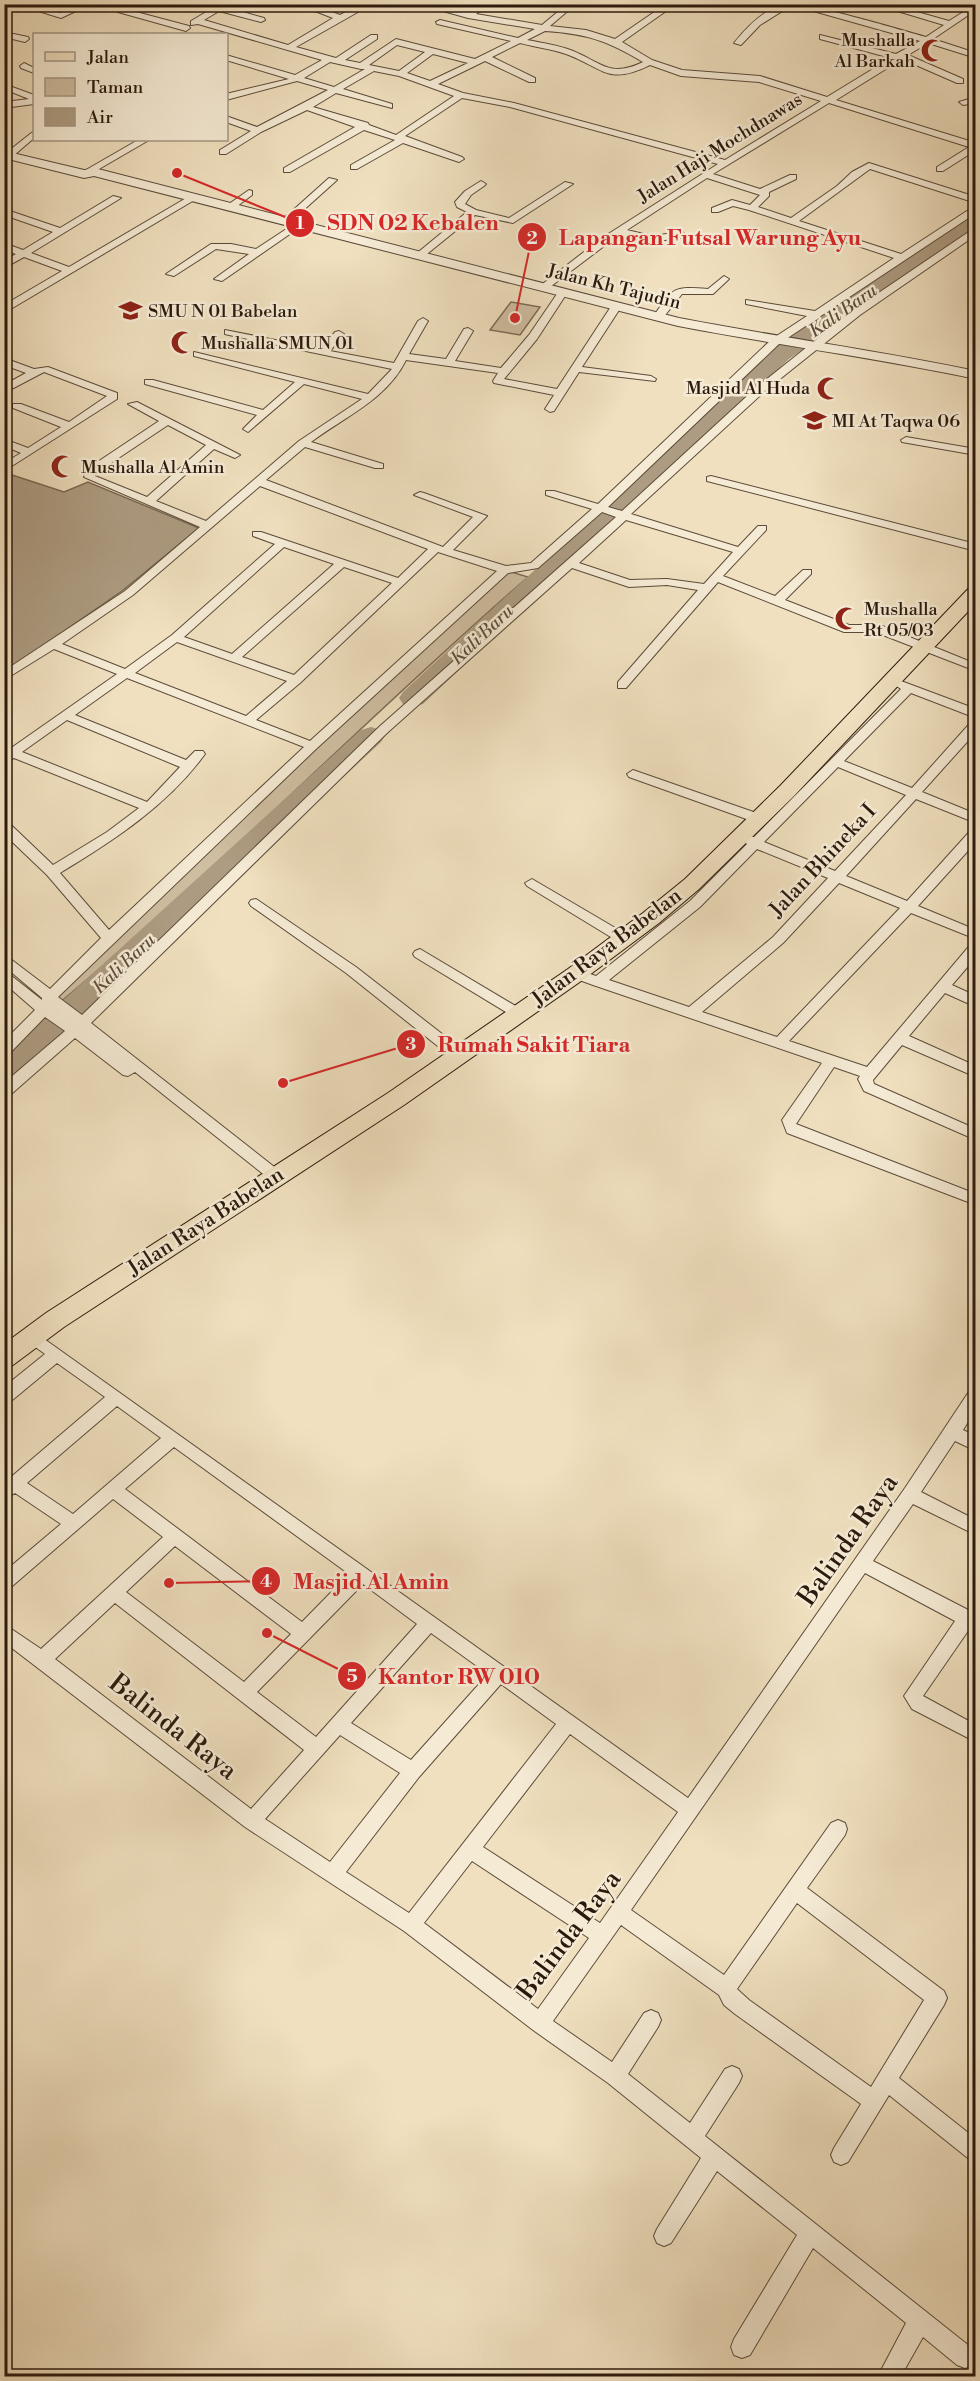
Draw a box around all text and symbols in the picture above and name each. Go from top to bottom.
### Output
place label: Mushalla Al Barkah [833,29,916,73]
legend [33,33,228,141]
mosque icon: Mushalla Al Barkah [920,37,946,63]
text: Jalan [86,46,129,69]
text: Taman [87,76,144,99]
street label: Jalan Haji Mochdnawas [633,88,807,209]
text: Air [86,106,113,129]
callout: SDN 02 Kebalen [285,203,511,243]
text: SDN 02 Kebalen [327,210,499,237]
text: 1 [296,212,305,235]
callout: Lapangan Futsal Warung Ayu [517,217,873,257]
text: Lapangan Futsal Warung Ayu [559,225,862,252]
text: 2 [526,227,538,250]
street label: Jalan Kh Tajudin [544,259,683,315]
water label: Kali Baru [804,279,882,343]
school or university icon: SMU N 01 Babelan [117,298,143,324]
place label: SMU N 01 Babelan [148,300,298,323]
mosque icon: Mushalla SMUN 01 [170,330,196,356]
place label: Mushalla SMUN 01 [201,332,354,355]
mosque icon: Masjid Al Huda [815,375,841,401]
place label: Masjid Al Huda [686,377,811,400]
school or university icon: MI At Taqwa 06 [801,408,827,434]
place label: MI At Taqwa 06 [832,410,960,433]
mosque icon: Mushalla Al Amin [50,454,76,480]
place label: Mushalla Al Amin [81,456,225,479]
place label: Mushalla Rt 05/03 [864,598,939,642]
water label: Kali Baru [446,599,519,670]
mosque icon: Mushalla Rt 05/03 [833,606,859,632]
street label: Jalan Bhineka I [763,799,882,924]
street label: Jalan Raya Babelan [526,883,688,1013]
water label: Kali Baru [88,928,161,999]
callout: Rumah Sakit Tiara [396,1024,643,1064]
text: Rumah Sakit Tiara [438,1032,632,1059]
text: 3 [406,1033,417,1056]
street label: Jalan Raya Babelan [122,1162,289,1283]
street label: Balinda Raya [790,1467,906,1613]
callout: Masjid Al Amin [251,1561,461,1601]
text: Masjid Al Amin [293,1569,449,1596]
text: 4 [260,1570,272,1593]
callout: Kantor RW 010 [337,1656,552,1696]
text: Kantor RW 010 [378,1664,540,1691]
text: 5 [346,1665,358,1688]
street label: Balinda Raya [102,1666,244,1787]
street label: Balinda Raya [509,1863,629,2007]

